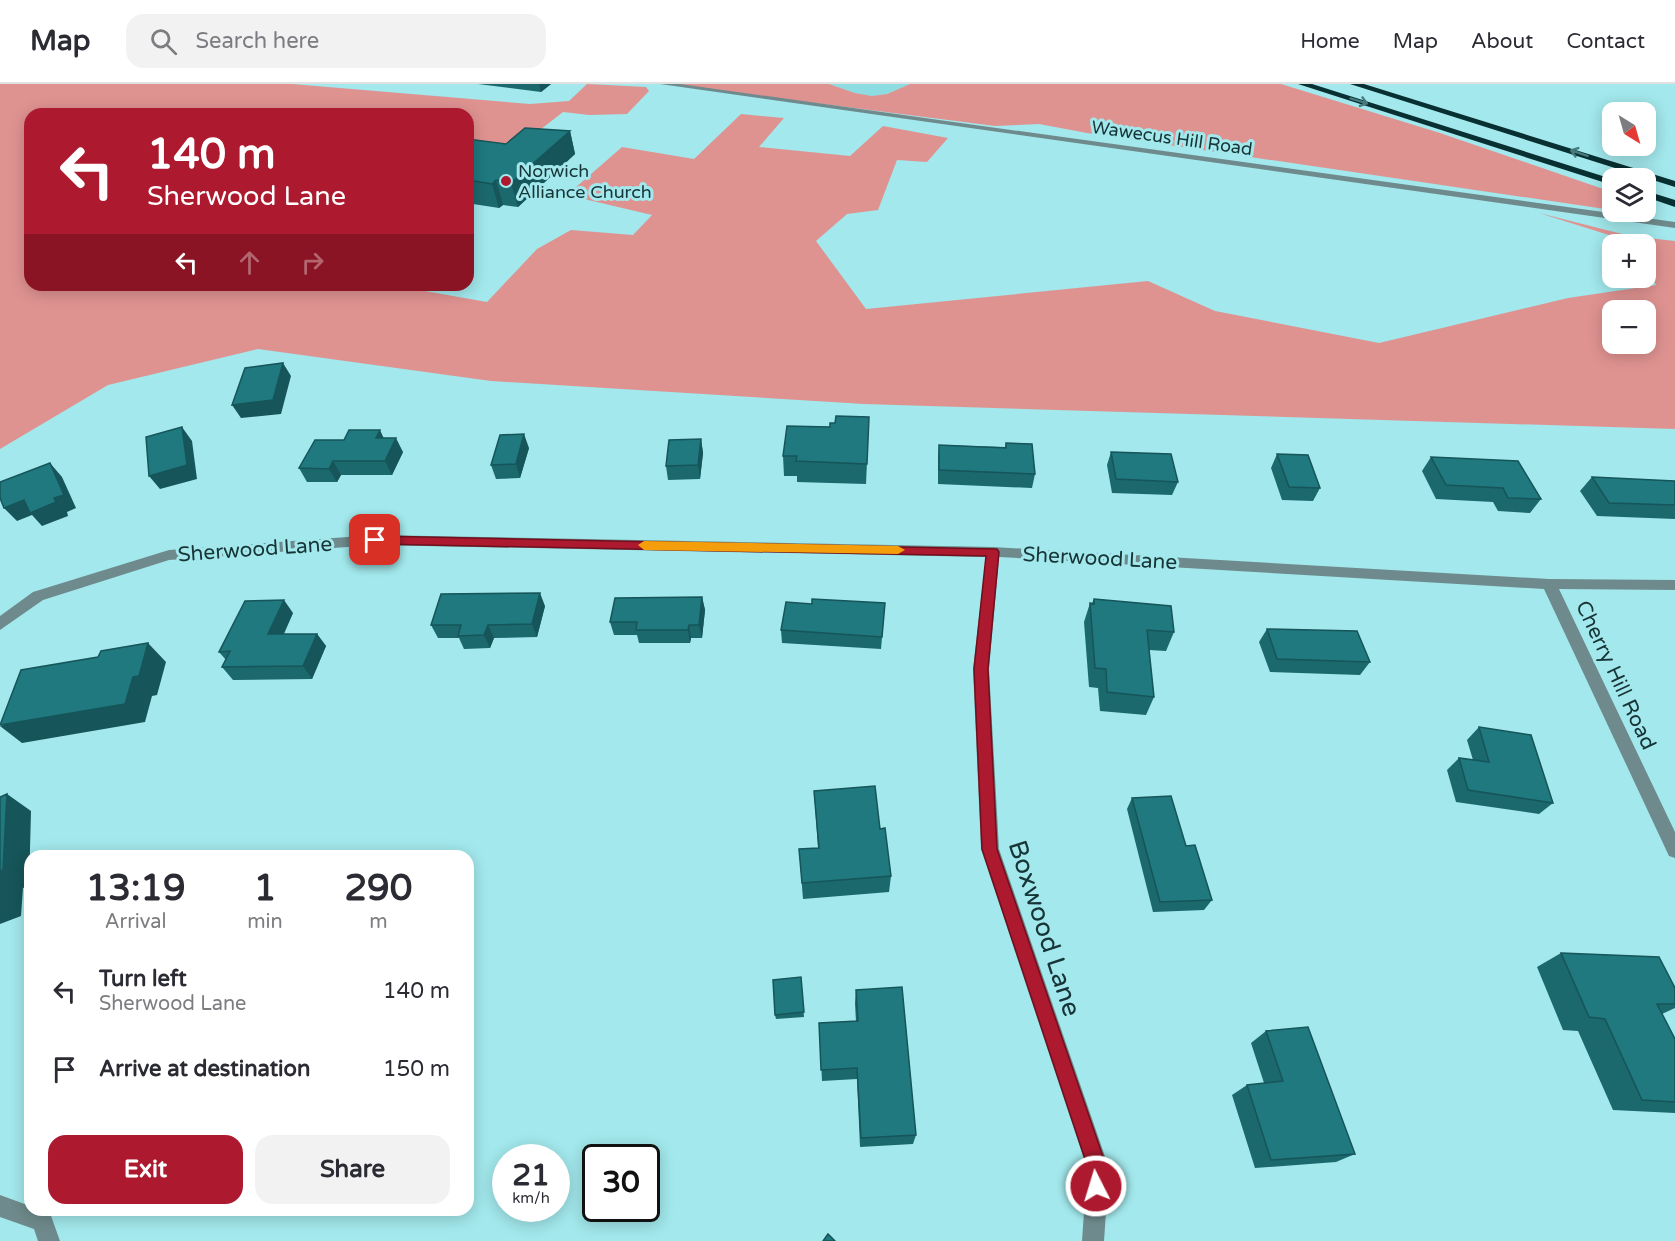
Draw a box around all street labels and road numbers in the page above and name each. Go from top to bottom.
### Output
street label: Wawecus Hill Road [1090,116,1254,160]
street label: Sherwood Lane [177,532,333,567]
street label: Sherwood Lane [1022,542,1178,575]
street label: Cherry Hill Road [1570,597,1661,754]
street label: Boxwood Lane [1001,836,1088,1020]

